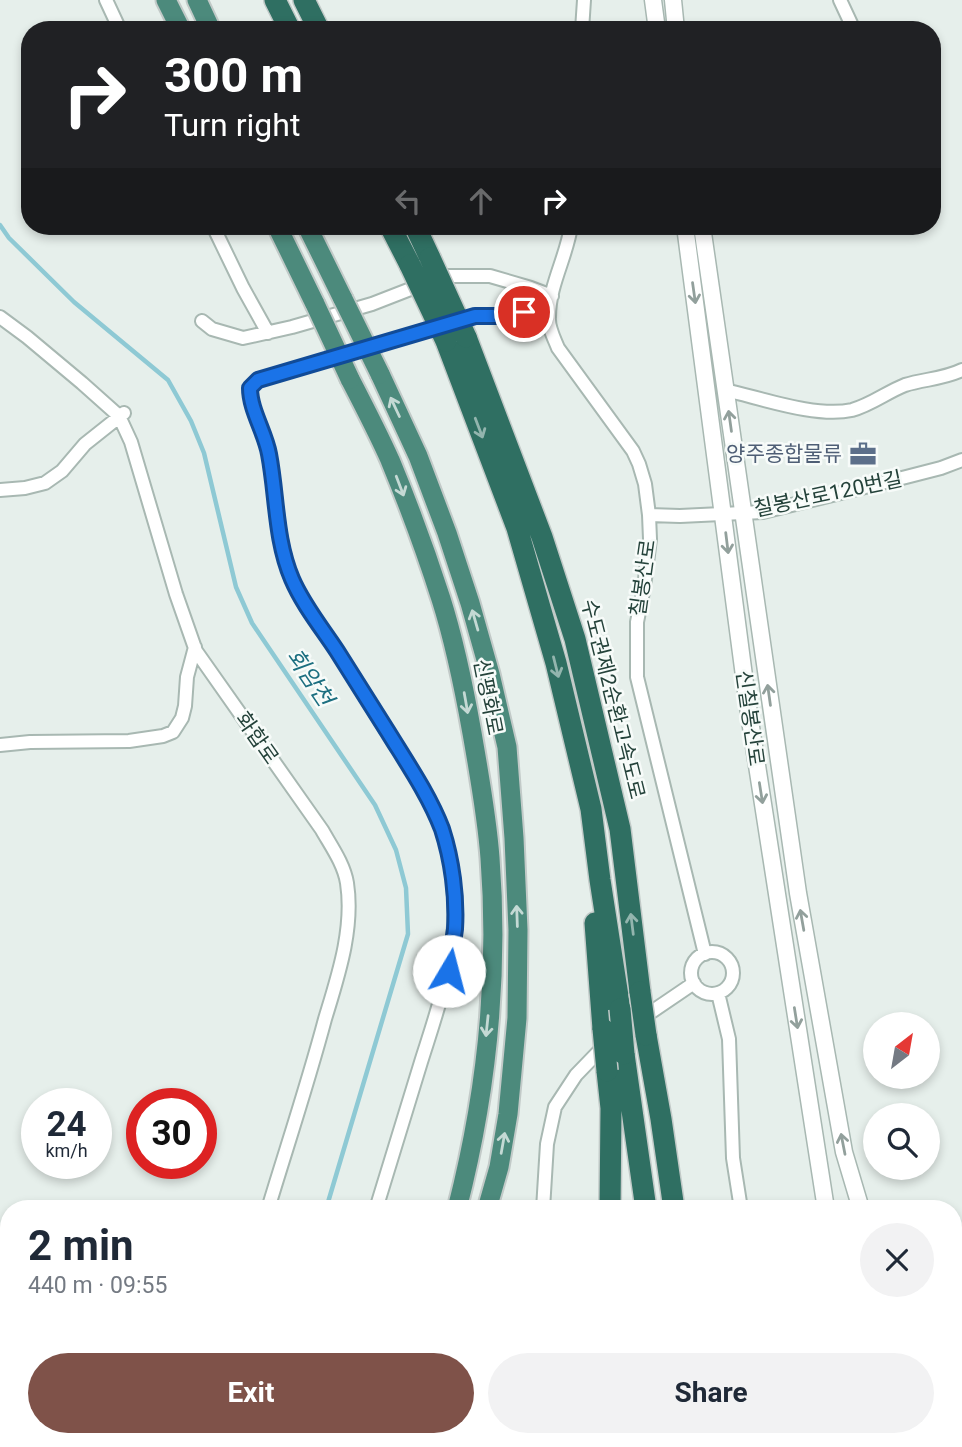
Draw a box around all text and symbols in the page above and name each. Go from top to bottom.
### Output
text: 300 m [164,47,303,104]
icon: right [49,49,140,140]
text: Turn right [164,106,300,144]
icon: left [389,182,427,220]
icon: ahead [462,182,500,220]
icon: right [535,182,573,220]
pin [494,282,554,342]
one-way arrow [688,282,701,304]
icon: arrive [505,293,543,331]
one-way arrow [388,397,402,418]
one-way arrow [723,410,736,433]
one-way arrow [473,416,486,438]
office icon: 양주종합물류 [848,439,878,469]
place label: 양주종합물류 [726,442,842,466]
street label: 칠봉산로120번길 [751,467,905,521]
one-way arrow [394,474,407,496]
one-way arrow [720,531,733,554]
street label: 칠봉산로 [626,538,660,618]
street label: 수도권제2순환고속도로 [577,597,649,801]
one-way arrow [467,609,480,631]
water label: 회암천 [281,643,340,713]
one-way arrow [550,655,563,678]
street label: 신평화로 [469,657,507,737]
street label: 신칠봉산로 [731,668,769,768]
one-way arrow [762,684,775,707]
one-way arrow [460,691,474,714]
street label: 화합로 [231,707,283,769]
one-way arrow [755,781,768,804]
one-way arrow [511,905,524,928]
one-way arrow [795,909,809,932]
one-way arrow [625,913,638,936]
position arrow [412,934,486,1008]
one-way arrow [789,1006,802,1029]
north arrow [863,1012,940,1088]
map controls [863,1012,940,1180]
one-way arrow [480,1014,493,1037]
speed limit sign: 30 [126,1088,217,1179]
button: search [863,1103,940,1180]
text: 24 [46,1104,87,1145]
one-way arrow [497,1132,510,1155]
one-way arrow [835,1133,849,1156]
text: km/h [45,1140,88,1161]
text: 2 min [28,1221,134,1270]
button: close [860,1223,934,1297]
text: 440 m · 09:55 [28,1272,167,1299]
button: Exit [28,1353,474,1433]
button: Share [488,1353,934,1433]

